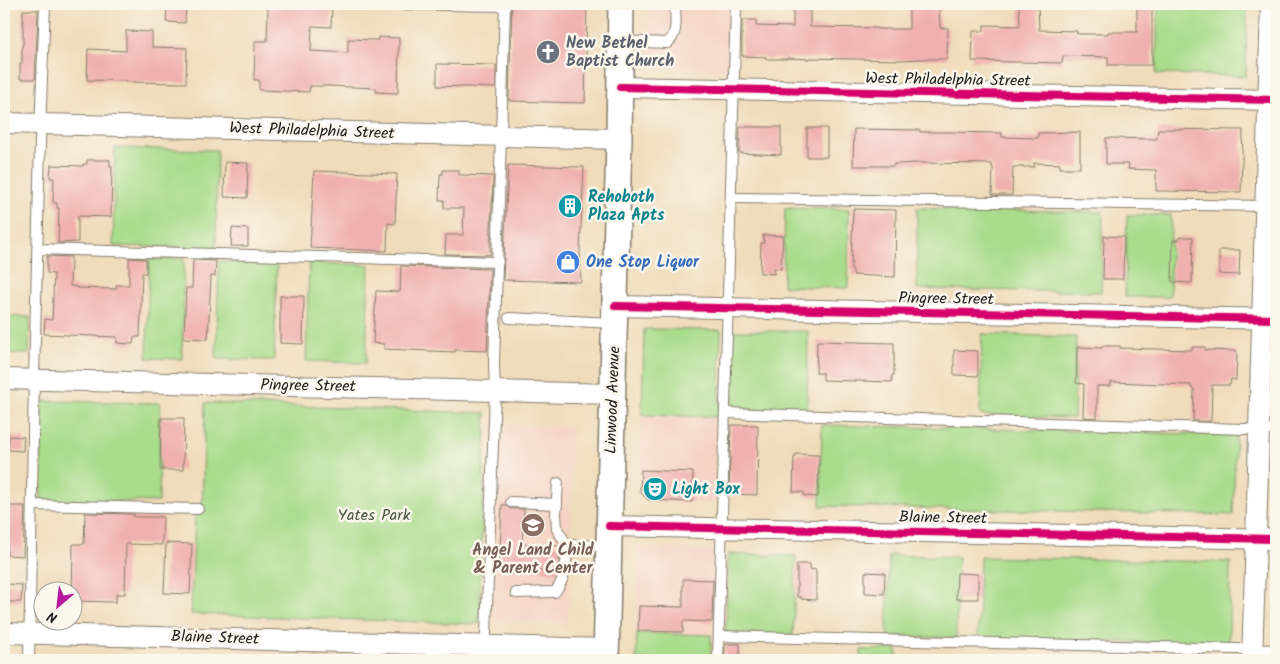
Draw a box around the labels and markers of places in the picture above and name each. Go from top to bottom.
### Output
place label: New Bethel Baptist Church [566,31,674,74]
church icon: New Bethel Baptist Church [535,39,561,65]
place label: Rehoboth Plaza Apts [588,185,665,228]
building icon: Rehoboth Plaza Apts [557,193,583,219]
shop icon: One Stop Liquor [555,249,581,275]
place label: One Stop Liquor [586,250,700,275]
theatre icon: Light Box [642,476,668,502]
place label: Light Box [672,477,740,502]
school or university icon: Angel Land Child & Parent Center [520,512,546,538]
place label: Angel Land Child & Parent Center [472,538,594,581]

